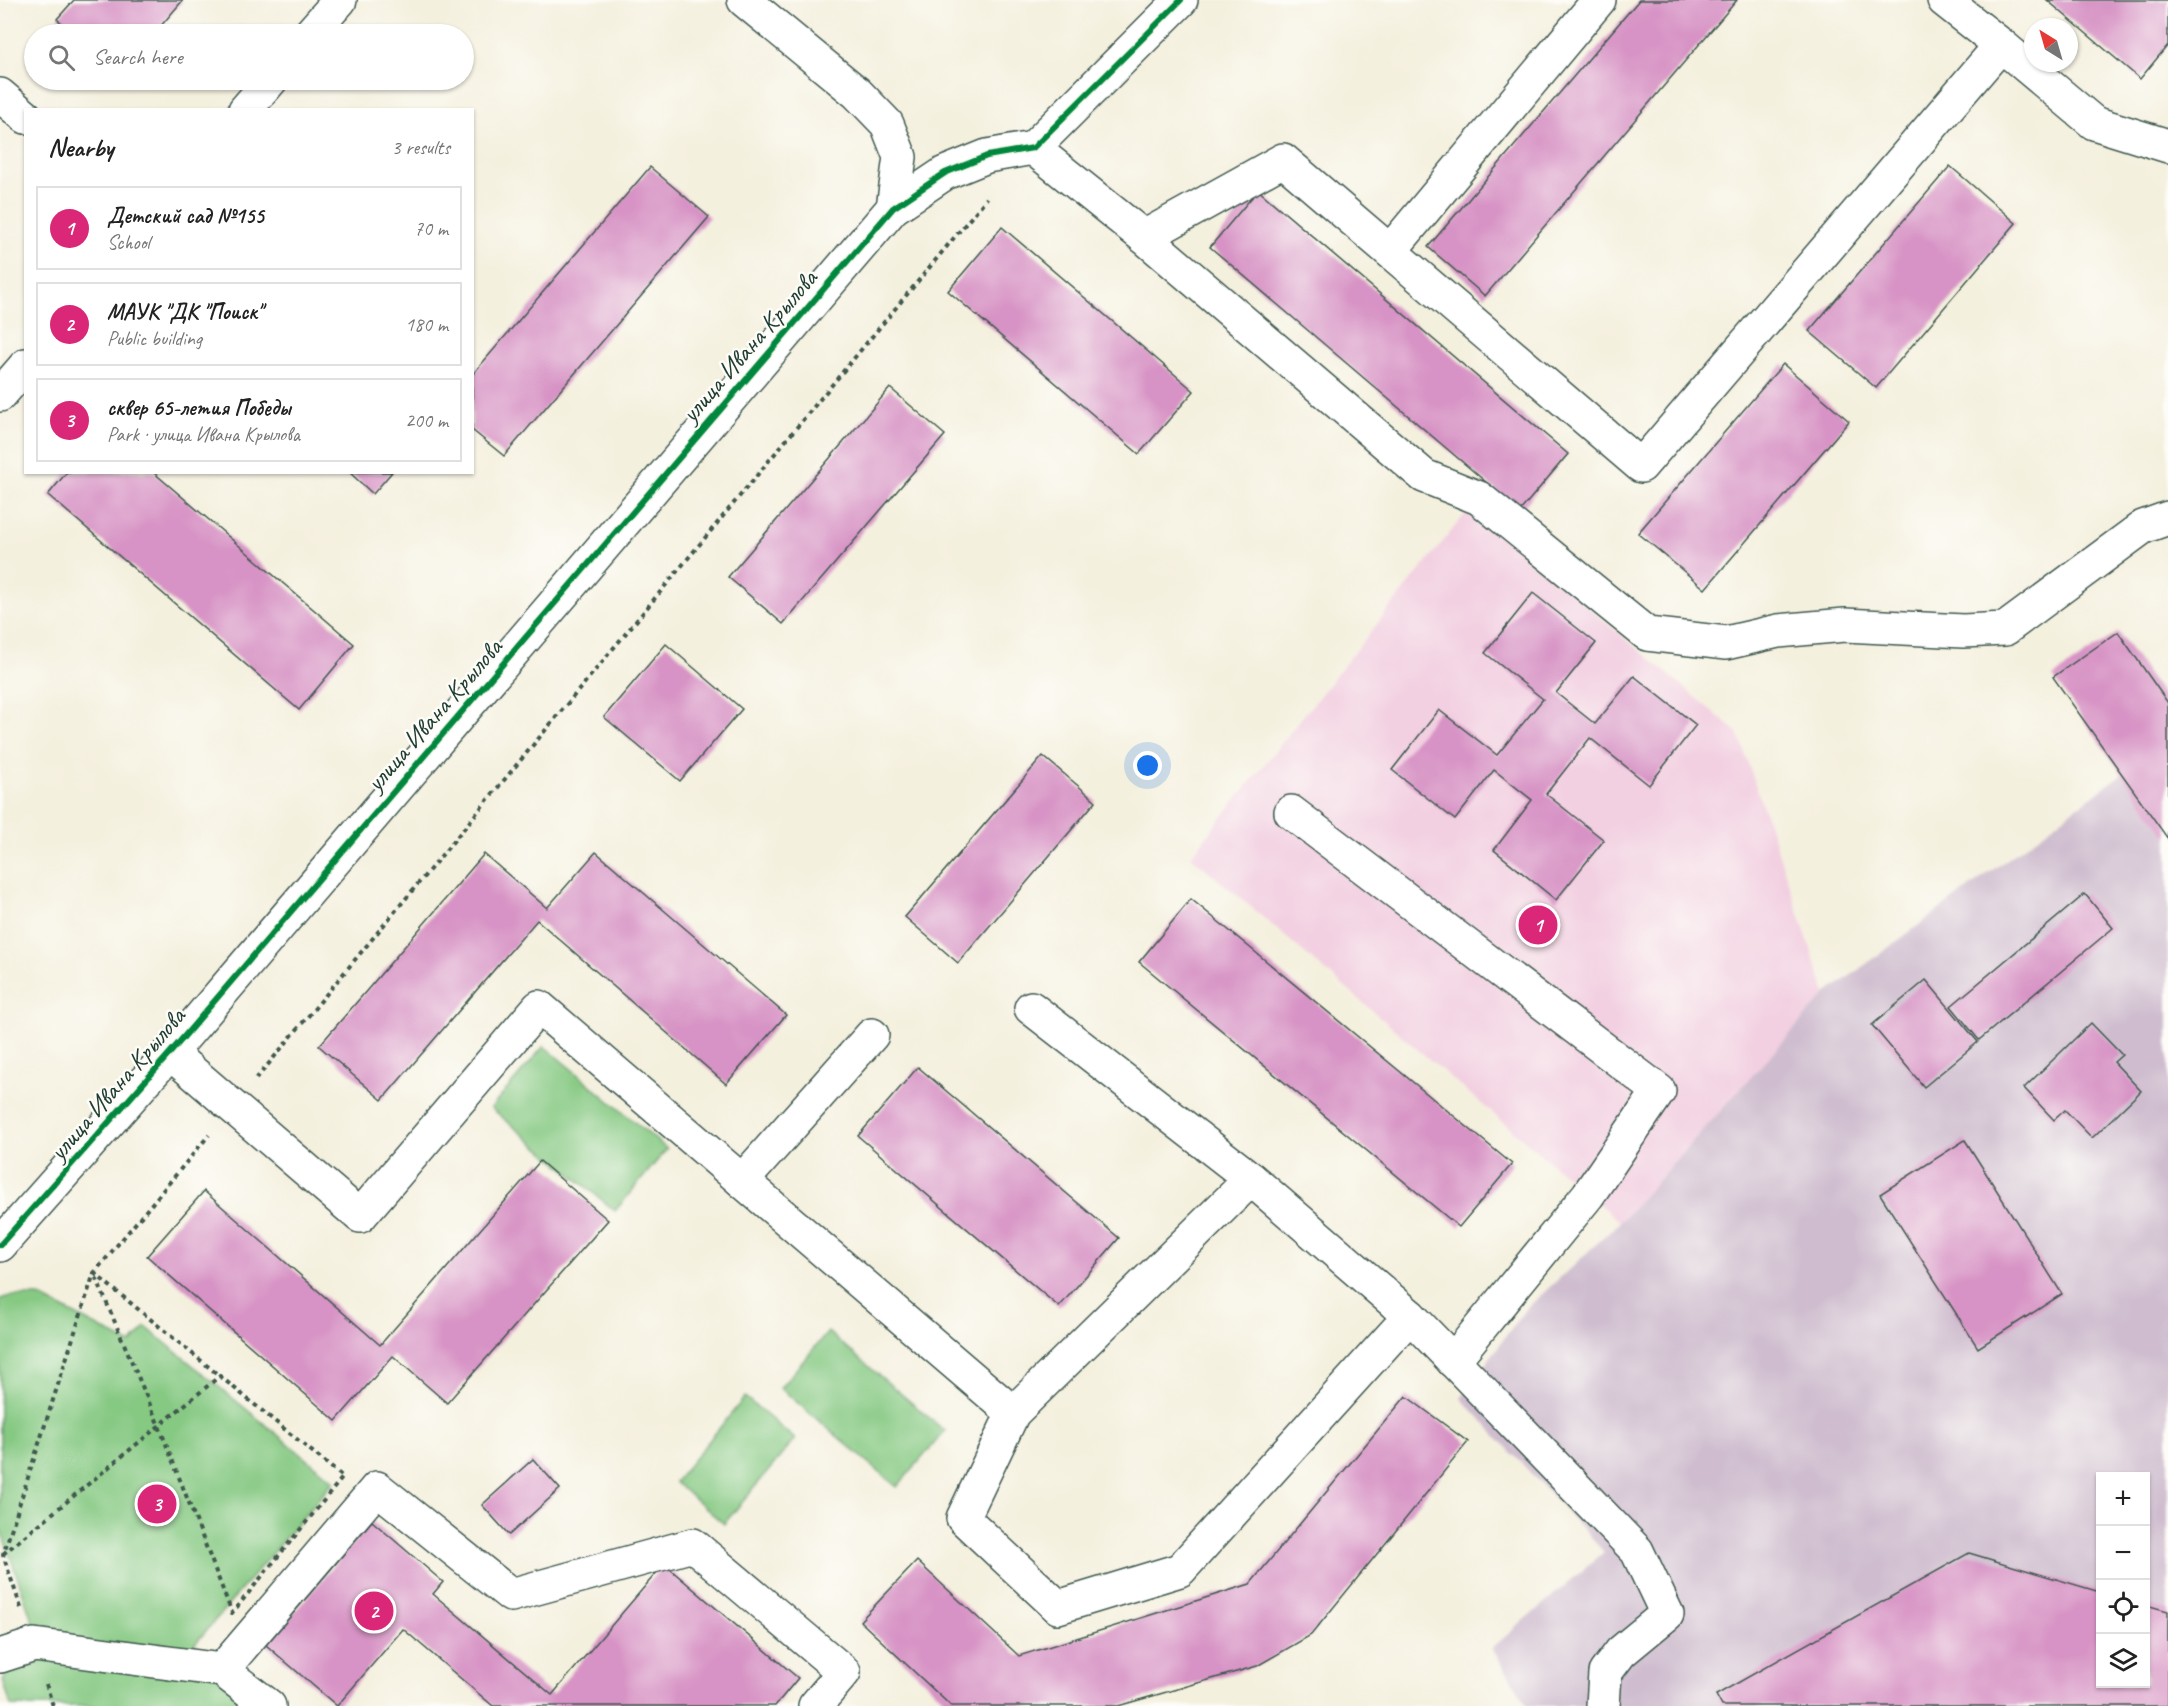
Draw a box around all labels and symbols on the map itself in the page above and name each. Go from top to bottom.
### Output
north arrow [2024,18,2078,72]
street label: улица Ивана Крылова [672,262,825,431]
street label: улица Ивана Крылова [357,631,510,800]
your location [1133,751,1162,780]
pin: 1 [1518,902,1558,948]
street label: улица Ивана Крылова [40,1000,193,1169]
pin: 3 [138,1482,176,1526]
pin: 2 [354,1588,394,1634]

